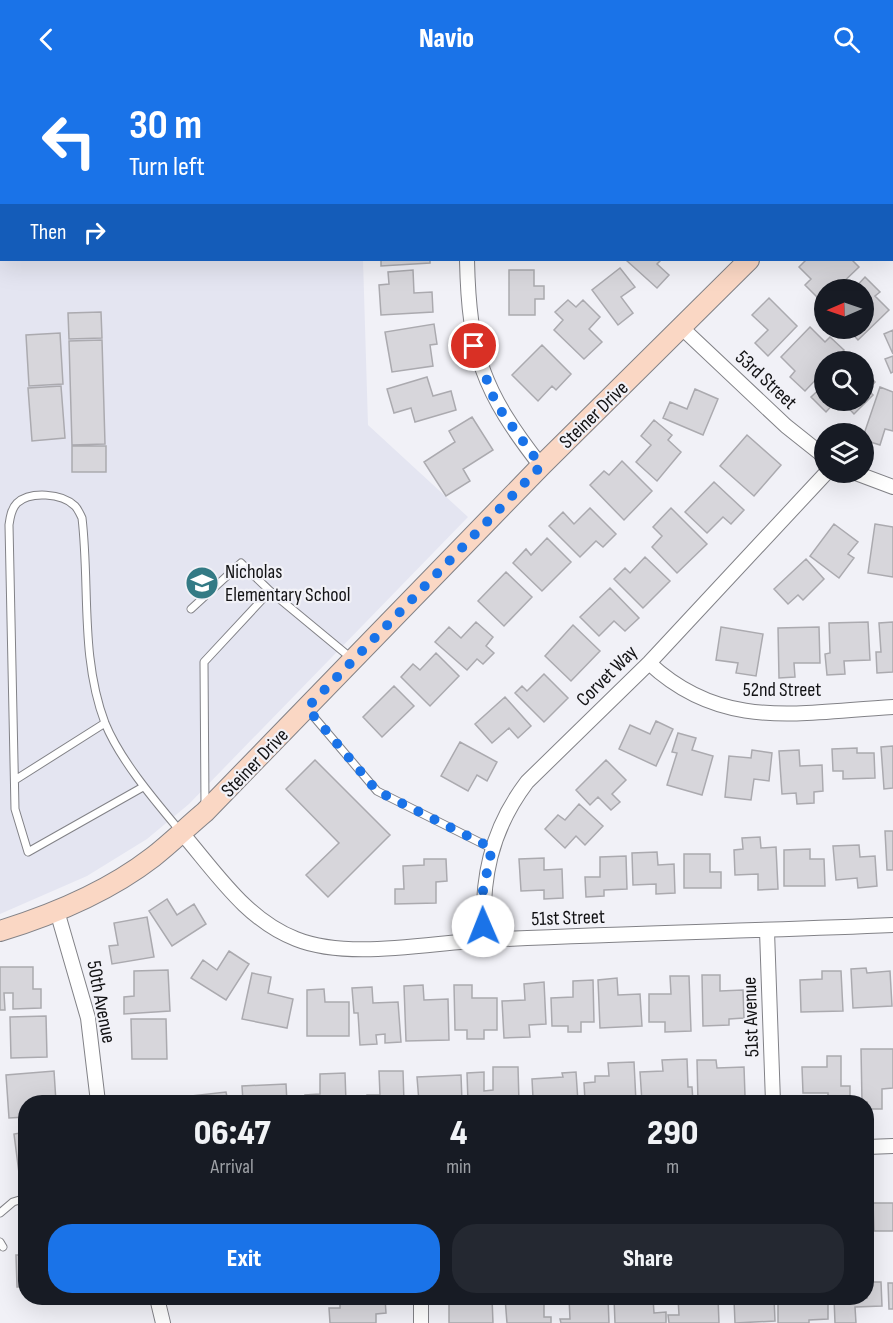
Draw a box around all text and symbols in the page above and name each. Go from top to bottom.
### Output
icon: back [30,23,63,56]
text: Navio [419,23,474,55]
icon: search [830,23,863,56]
text: 30 m [129,100,202,151]
icon: left [30,102,108,180]
text: Turn left [129,151,205,183]
icon: right [78,216,111,249]
text: Then [30,219,66,246]
north arrow [814,279,874,339]
map controls [814,279,874,483]
pin [448,320,499,371]
icon: arrive [457,329,490,362]
street label: 53rd Street [730,345,802,415]
button: search [814,351,874,411]
street label: Steiner Drive [554,376,634,454]
button: layers [814,423,874,483]
place label: Nicholas Elementary School [225,560,351,607]
school or university icon: Nicholas Elementary School [184,565,220,601]
street label: Corvet Way [572,640,643,711]
street label: 52nd Street [743,678,821,702]
street label: Steiner Drive [216,723,294,803]
position arrow [451,894,515,958]
street label: 51st Street [531,905,605,931]
street label: 50th Avenue [81,959,121,1045]
street label: 51st Avenue [738,976,764,1058]
text: 06:47 [194,1112,271,1155]
text: 4 [450,1112,468,1155]
text: 290 [647,1112,698,1155]
text: Arrival [211,1155,254,1179]
text: min [446,1155,471,1179]
text: m [666,1155,679,1179]
button: Exit [48,1224,440,1293]
button: Share [452,1224,844,1293]

